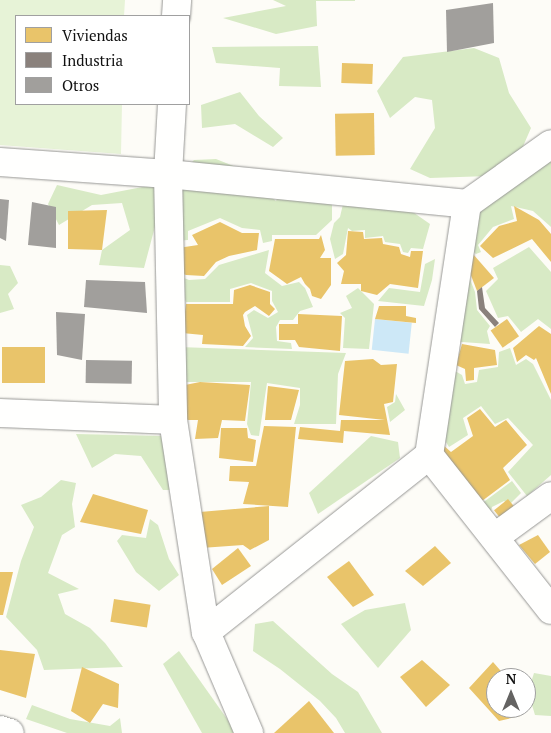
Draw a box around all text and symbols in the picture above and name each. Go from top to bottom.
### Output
legend [15,15,190,105]
text: Viviendas [62,25,128,45]
text: Industria [62,50,123,70]
text: Otros [62,75,99,95]
north arrow [486,668,536,718]
text: N [506,669,516,688]

